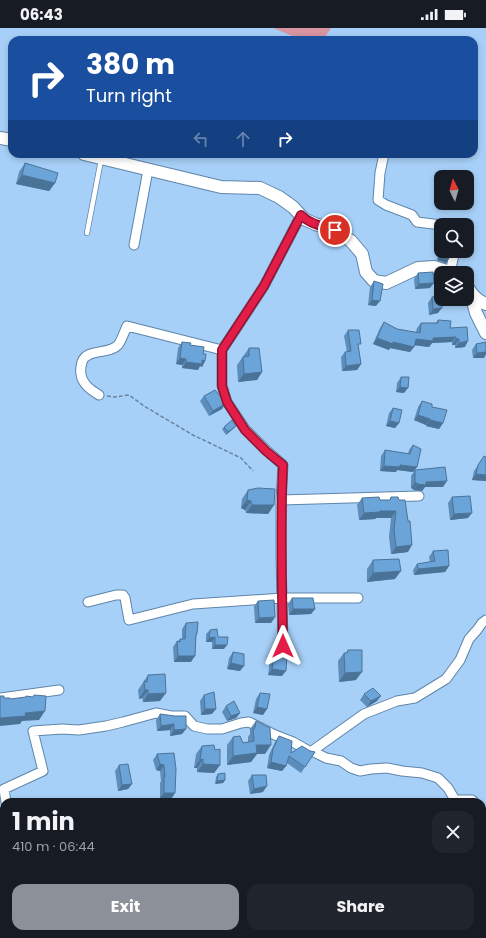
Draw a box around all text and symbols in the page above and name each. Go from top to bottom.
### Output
text: 06:43 [20,4,63,25]
text: 380 m [86,45,175,84]
icon: right [20,52,72,104]
text: Turn right [86,83,172,108]
icon: left [190,128,212,150]
icon: ahead [232,128,254,150]
icon: right [274,128,296,150]
north arrow [434,170,474,210]
map controls [434,170,474,306]
pin [318,213,352,247]
button: search [434,218,474,258]
icon: arrive [324,219,346,241]
button: layers [434,266,474,306]
position arrow [262,625,304,667]
text: 1 min [12,805,75,838]
button: close [432,811,474,853]
text: 410 m · 06:44 [12,837,95,856]
button: Exit [12,884,239,930]
button: Share [247,884,474,930]

